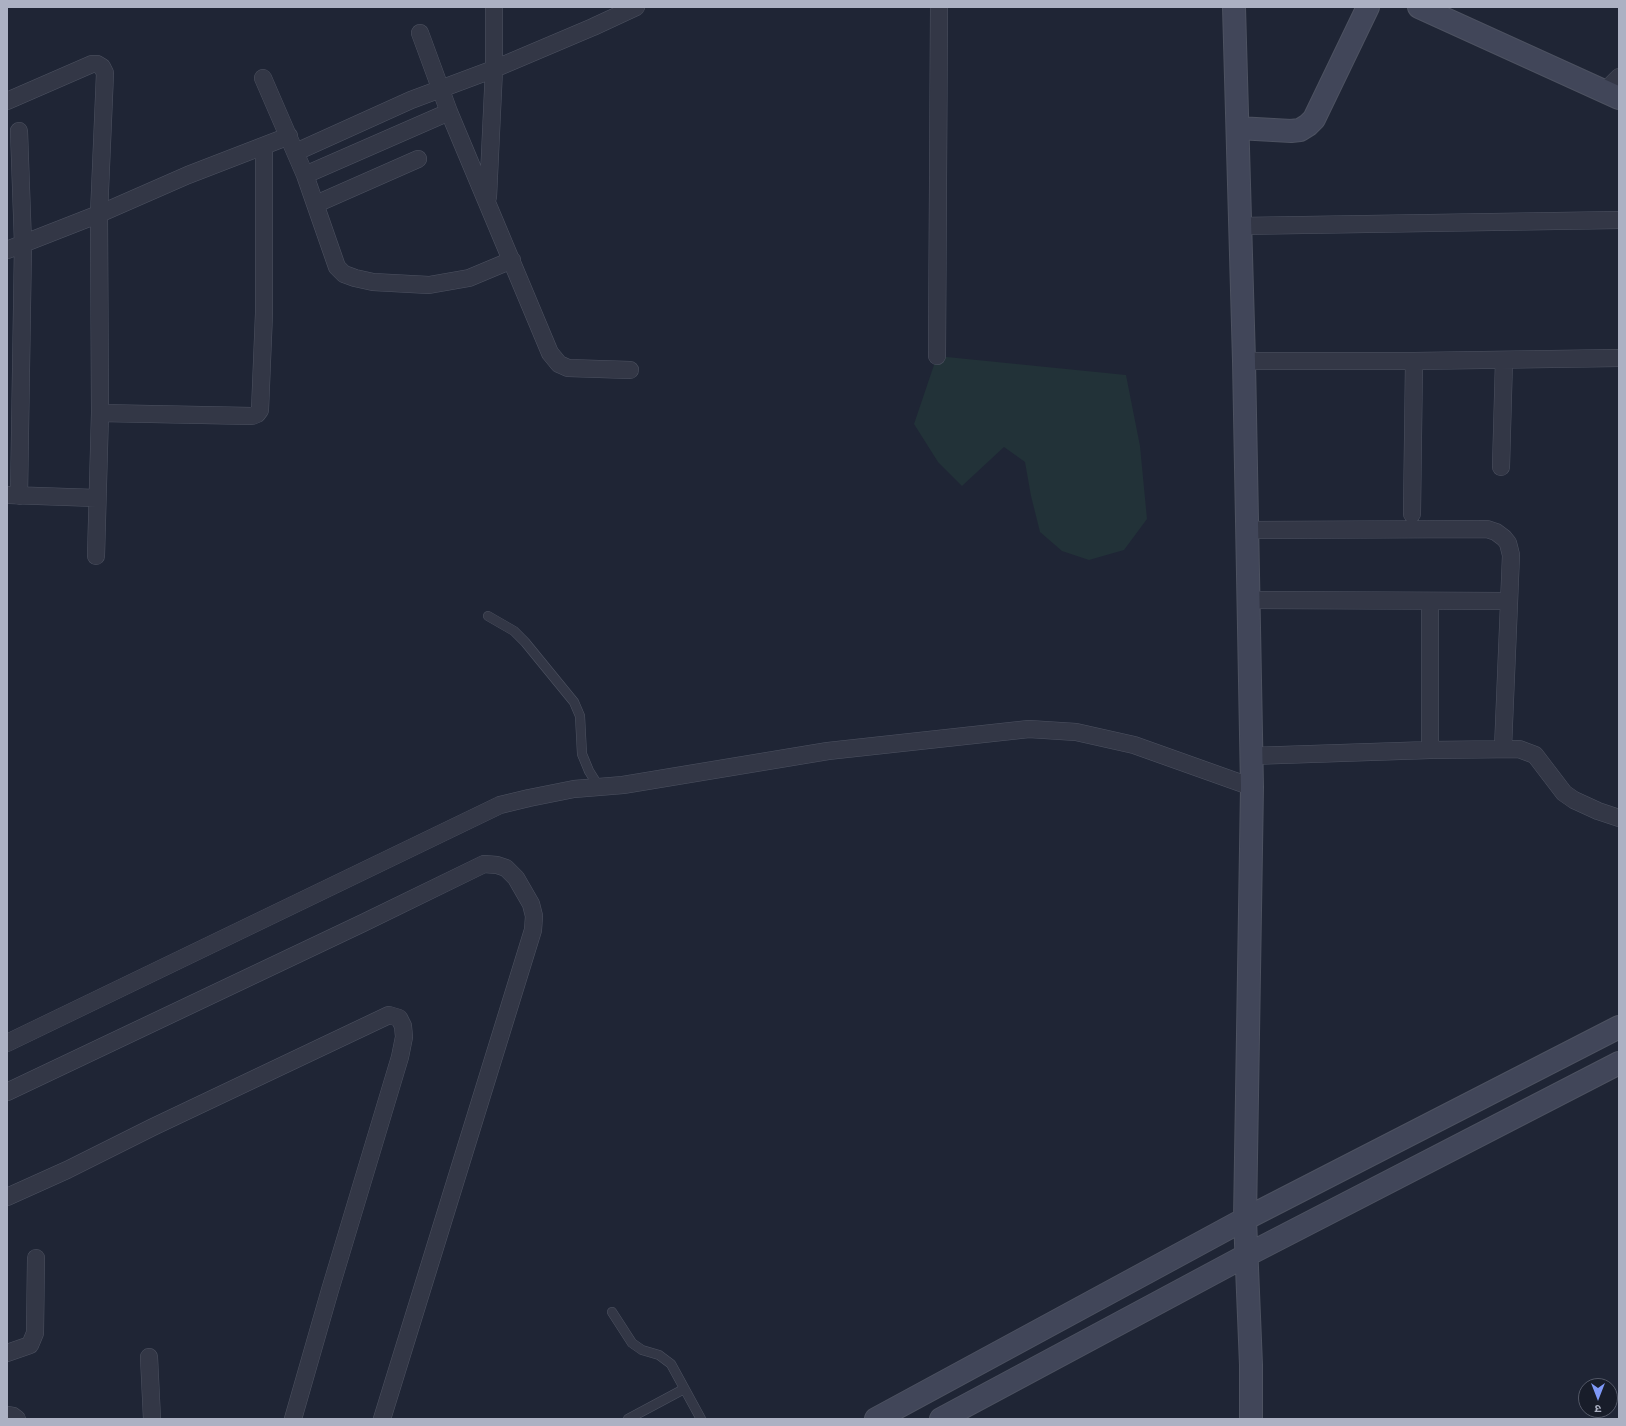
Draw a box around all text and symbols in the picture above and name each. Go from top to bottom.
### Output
north arrow [1578,1378,1618,1418]
text: उ [1595,1402,1601,1416]

